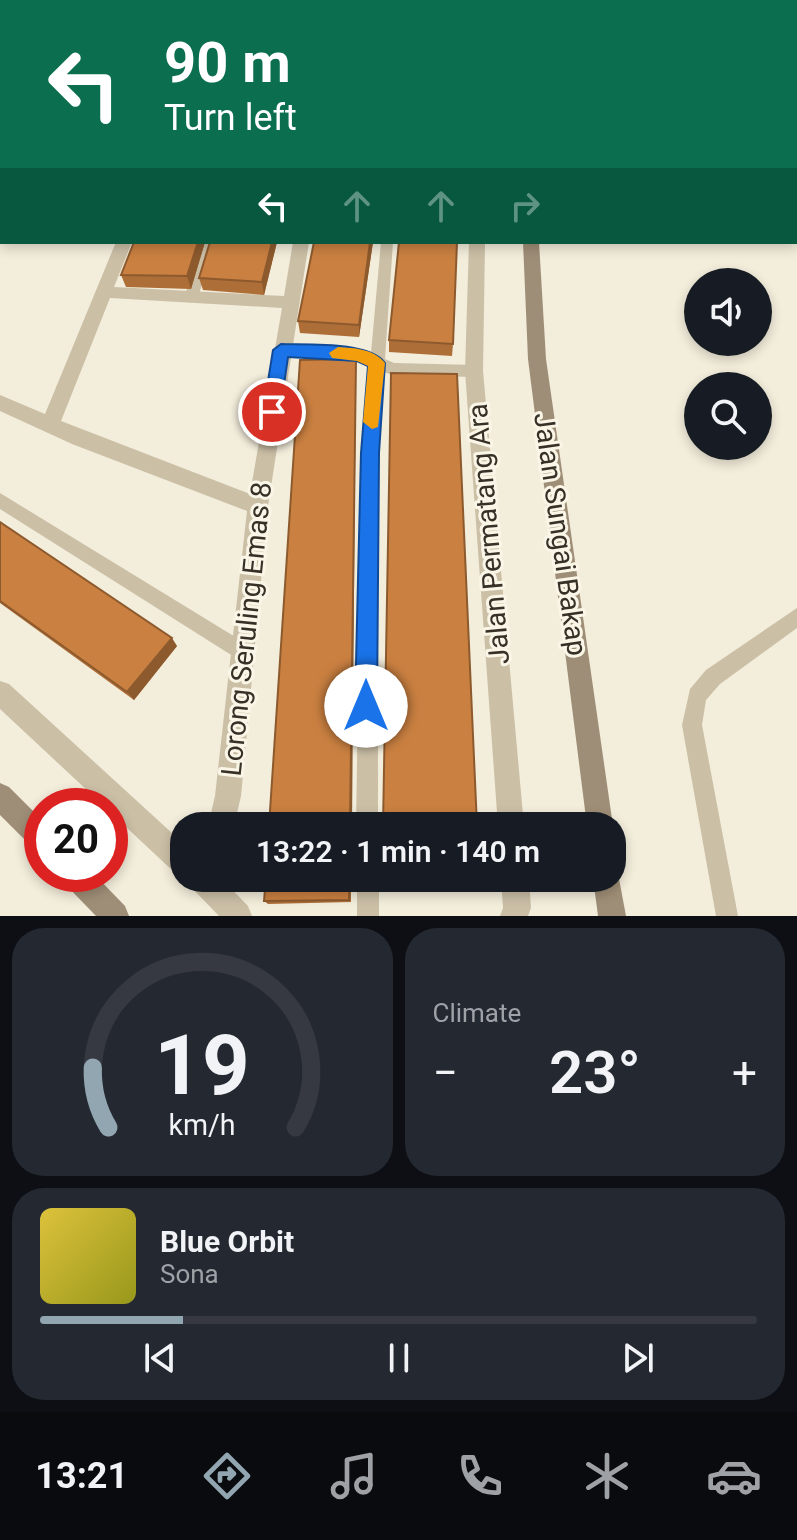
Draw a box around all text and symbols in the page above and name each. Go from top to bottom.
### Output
text: 90 m [164,30,291,96]
icon: left [32,32,136,136]
text: Turn left [164,97,297,139]
icon: left [251,184,295,228]
icon: ahead [335,184,379,228]
icon: ahead [419,184,463,228]
icon: right [503,184,547,228]
map controls [684,268,772,460]
button: sound [684,268,772,356]
button: search [684,372,772,460]
pin [238,378,306,446]
icon: arrive [250,390,294,434]
street label: Jalan Permatang Ara [461,402,516,666]
street label: Jalan Sungai Bakap [527,410,594,658]
street label: Lorong Seruling Emas 8 [215,480,278,778]
position arrow [324,664,408,748]
speed limit sign: 20 [24,788,128,892]
text: 13:22 · 1 min · 140 m [256,834,540,869]
text: Climate [433,998,521,1028]
text: 19 [155,1017,250,1114]
text: 23° [549,1037,641,1108]
text: − [433,1047,458,1099]
text: + [732,1047,757,1099]
text: km/h [169,1108,236,1142]
text: Blue Orbit [160,1224,294,1259]
text: Sona [160,1259,219,1289]
icon: previous [138,1336,182,1380]
icon: pause [377,1336,421,1380]
icon: next [616,1336,660,1380]
icon: directions [199,1448,255,1504]
icon: music [326,1448,382,1504]
icon: phone [452,1448,508,1504]
icon: climate [579,1448,635,1504]
icon: car [706,1448,762,1504]
text: 13:21 [35,1455,128,1497]

